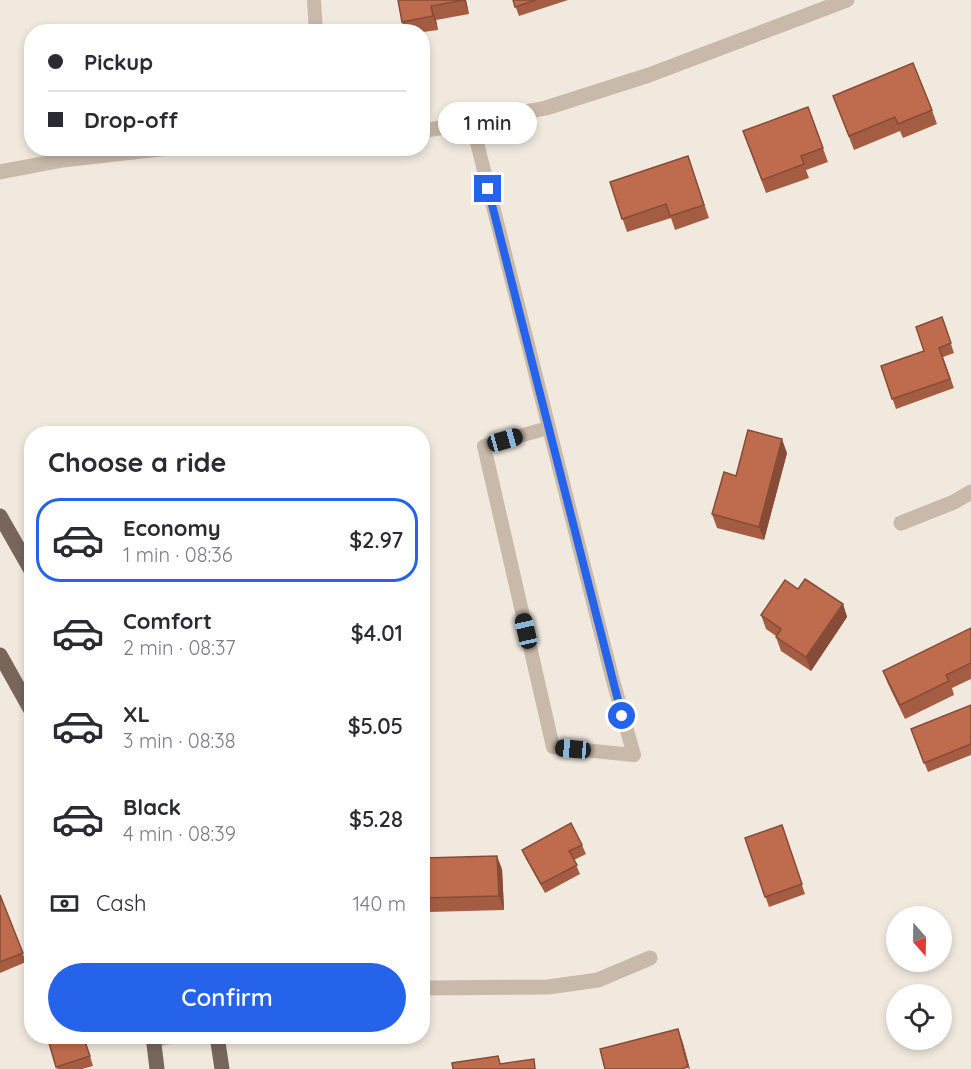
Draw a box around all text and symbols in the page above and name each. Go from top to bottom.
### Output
text: Pickup [84,48,153,76]
callout: 1 min [438,102,538,144]
text: Drop-off [84,106,178,134]
text: 1 min [464,110,511,135]
route end [474,175,501,202]
car [485,426,525,454]
text: Choose a ride [48,445,226,479]
icon: car [51,513,105,567]
text: Economy [123,514,221,542]
text: $2.97 [349,526,403,554]
text: 1 min · 08:36 [123,542,232,567]
icon: car [51,606,105,660]
text: Comfort [123,607,212,635]
car [513,611,539,651]
text: $4.01 [351,619,403,647]
text: 2 min · 08:37 [123,635,236,660]
icon: car [51,699,105,753]
text: XL [123,700,150,728]
route start [608,702,635,729]
text: $5.05 [348,712,403,740]
text: 3 min · 08:38 [123,728,236,753]
car [554,738,592,760]
icon: car [51,792,105,846]
text: Black [123,793,181,821]
text: $5.28 [349,805,403,833]
text: 4 min · 08:39 [123,821,236,846]
icon: cash [48,887,81,920]
text: Cash [96,889,147,917]
text: 140 m [353,891,406,916]
north arrow [886,906,952,972]
map controls [886,906,952,1050]
button: Confirm [48,963,406,1032]
button: locate [886,984,952,1050]

